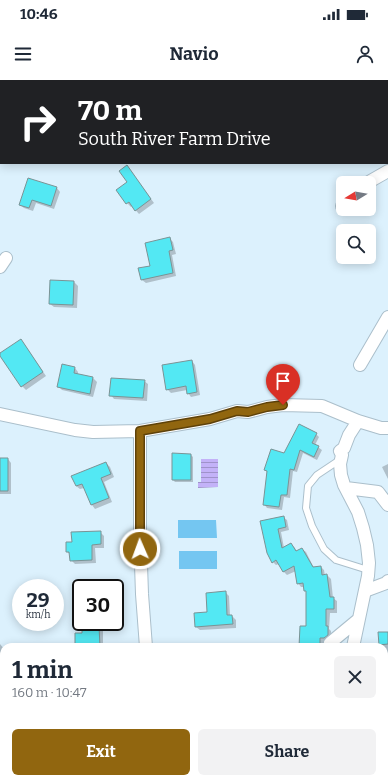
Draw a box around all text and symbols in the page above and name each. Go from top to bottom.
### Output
text: 10:46 [20,5,58,23]
icon: menu [12,43,34,65]
text: Navio [169,43,219,65]
icon: person [354,43,376,65]
text: 70 m [78,94,142,127]
icon: right [12,96,64,148]
text: South River Farm Drive [78,128,271,150]
north arrow [336,176,376,216]
map controls [336,176,376,264]
button: search [336,224,376,264]
pin [266,364,300,405]
icon: arrive [272,370,294,392]
position arrow [119,528,161,570]
speed limit sign: 30 [72,579,124,631]
text: 29 [26,588,50,612]
text: km/h [26,609,50,621]
text: 1 min [12,656,73,684]
button: close [334,656,376,698]
text: 160 m · 10:47 [12,685,87,700]
button: Exit [12,729,190,775]
button: Share [198,729,376,775]

